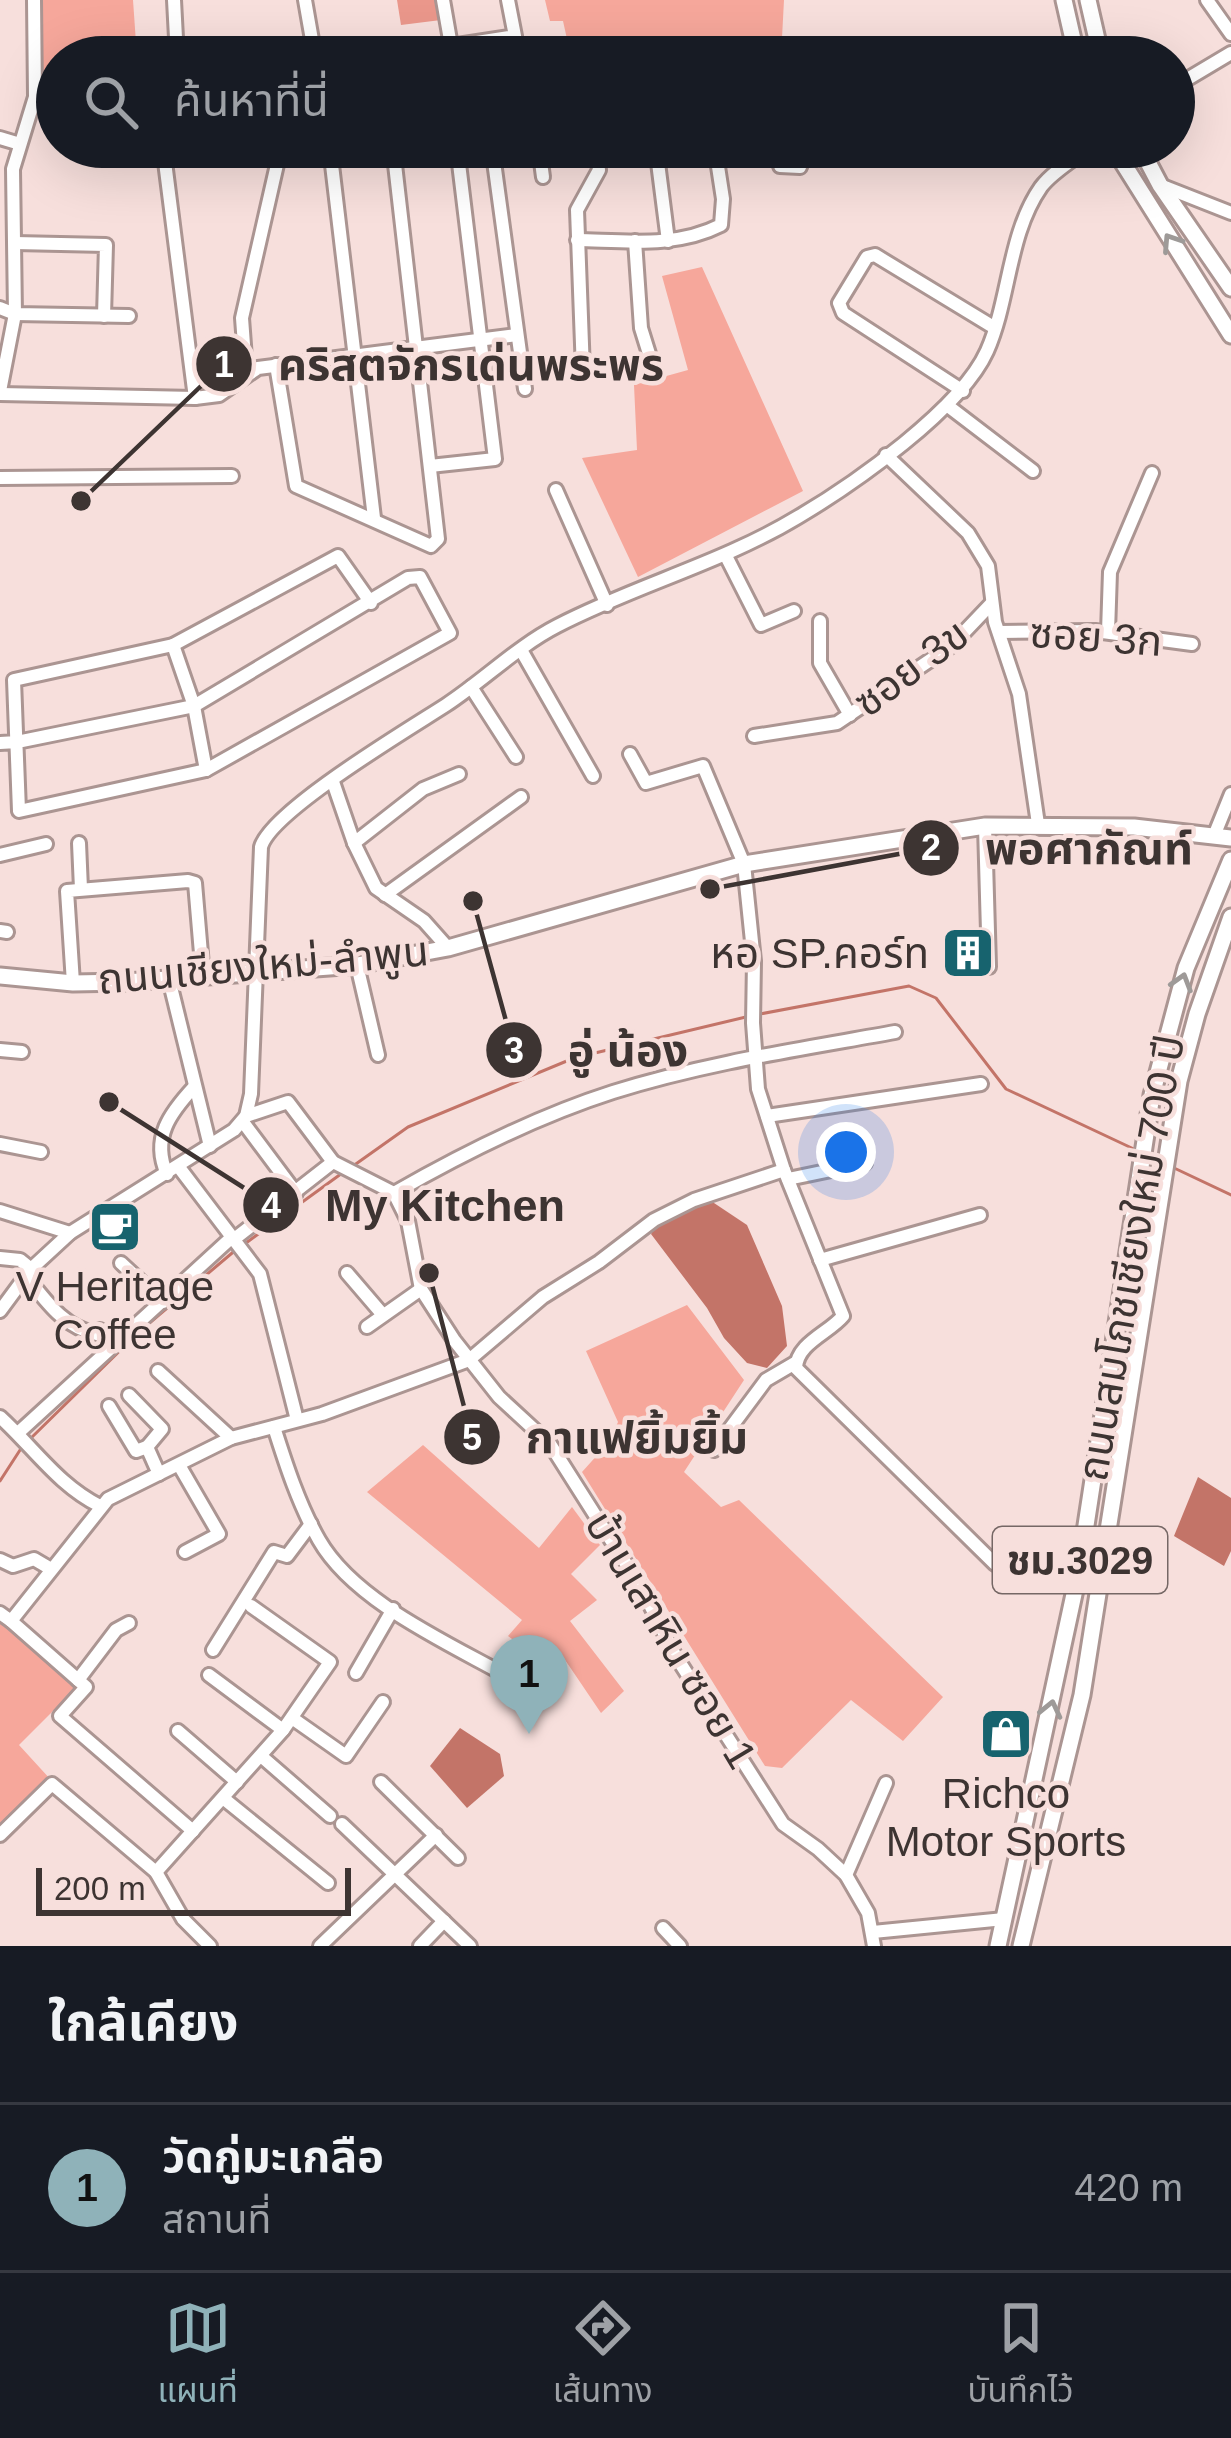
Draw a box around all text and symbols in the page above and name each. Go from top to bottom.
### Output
search box [36,36,1195,168]
icon: search [78,69,144,135]
text: ค้นหาที่นี่ [174,75,329,126]
one-way arrow [1163,233,1185,255]
callout: คริสตจักรเด่นพระพร [194,324,688,405]
text: คริสตจักรเด่นพระพร [278,339,664,390]
text: 1 [214,344,234,385]
street label: ซอย 3ก [1028,609,1164,665]
street label: ซอย 3ข [845,610,977,726]
callout: พอศากัณท์ [901,807,1217,888]
text: พอศากัณท์ [985,823,1193,874]
text: 2 [921,827,941,868]
building icon: หอ SP.คอร์ท [940,925,996,981]
street label: ถนนเชียงใหม่-ลำพูน [96,927,430,1005]
place label: หอ SP.คอร์ท [710,930,929,977]
one-way arrow [1168,972,1193,993]
callout: อู่ น้อง [484,1010,712,1091]
text: อู่ น้อง [568,1025,688,1078]
text: 3 [504,1030,524,1071]
street label: ถนนสมโภชเชียงใหม่ 700 ปี [1069,1031,1193,1485]
your location [816,1122,876,1182]
callout: My Kitchen [241,1165,589,1246]
text: My Kitchen [325,1180,565,1231]
text: 4 [261,1185,281,1226]
cafe icon: V Heritage Coffee [87,1199,143,1255]
place label: V Heritage Coffee [16,1263,214,1358]
callout: กาแฟยิ้มยิ้ม [442,1396,773,1477]
text: กาแฟยิ้มยิ้ม [526,1409,748,1463]
text: 5 [462,1417,482,1458]
street label: บ้านเสาหิน ซอย 1 [576,1503,766,1777]
road number: ชม.3029 [993,1527,1167,1593]
pin: 1 [490,1635,568,1734]
one-way arrow [1037,1699,1062,1719]
shop icon: Richco Motor Sports [978,1706,1034,1762]
place label: Richco Motor Sports [886,1770,1126,1865]
scale bar [36,1862,351,1915]
text: 200 m [54,1870,146,1907]
text: ใกล้เคียง [48,1994,238,2051]
text: วัดกู่มะเกลือ [162,2131,384,2182]
text: 1 [76,2166,98,2209]
text: 420 m [1075,2166,1183,2209]
text: สถานที่ [162,2198,271,2241]
tab: แผนที่ [157,2295,238,2417]
tab: เส้นทาง [553,2295,653,2417]
tab: บันทึกไว้ [968,2295,1074,2417]

